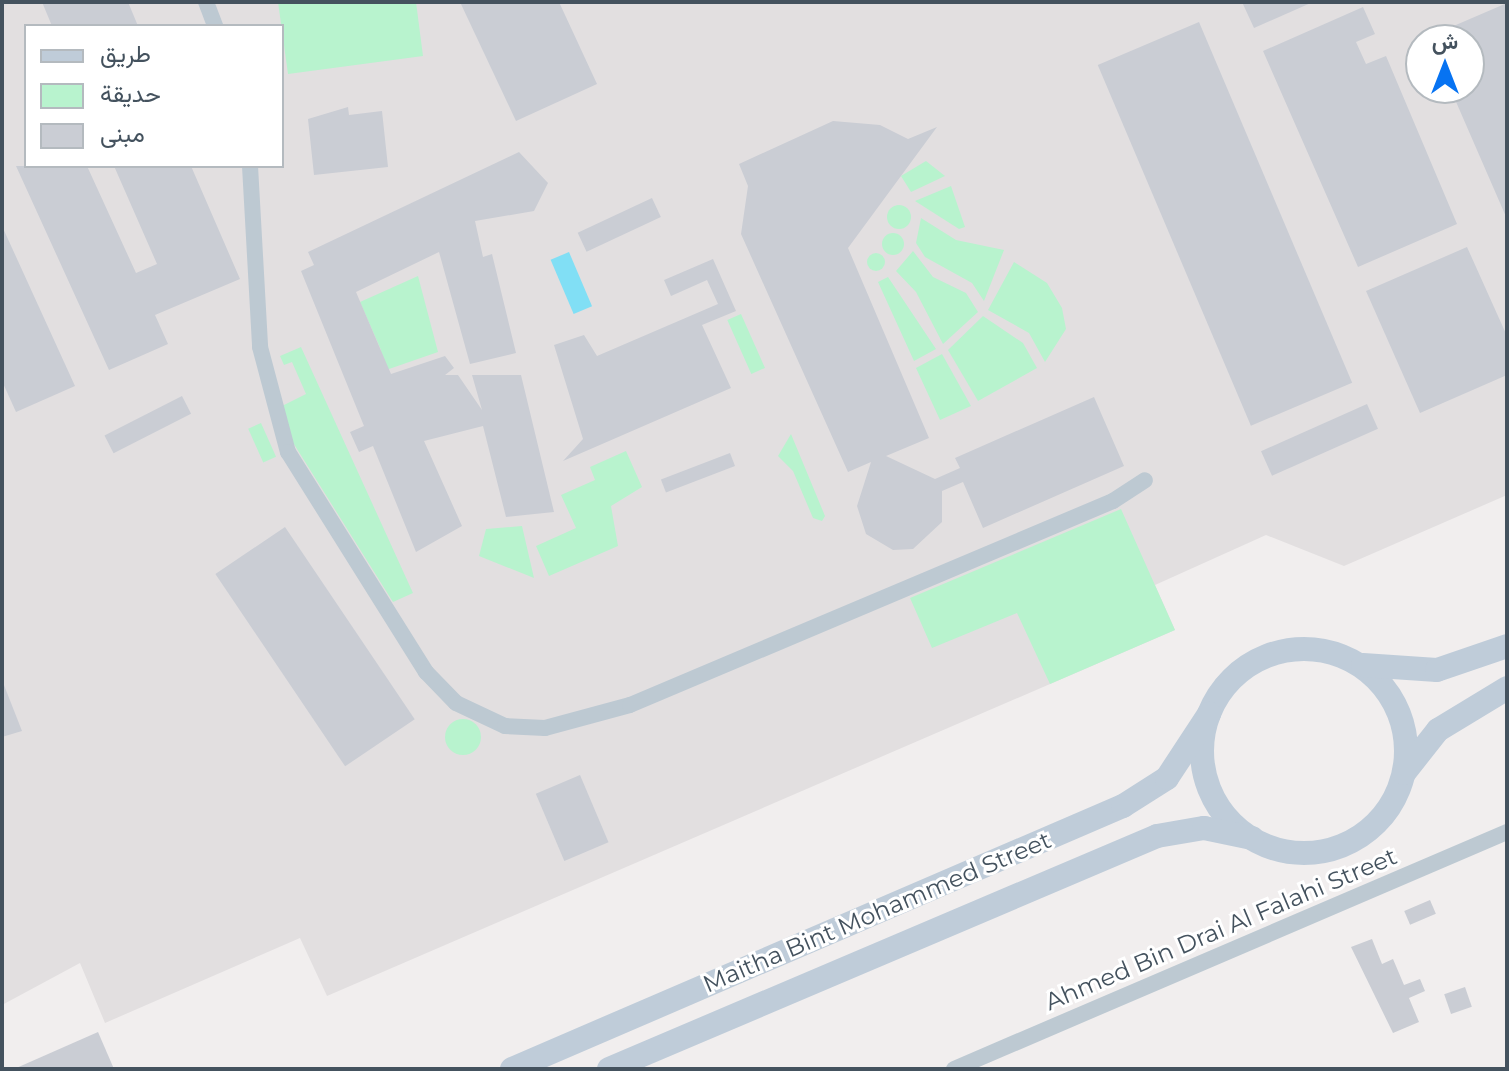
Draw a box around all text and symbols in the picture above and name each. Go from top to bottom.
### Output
legend [24,24,284,168]
north arrow [1405,24,1485,104]
text: ش [1432,28,1458,55]
text: طريق [100,39,151,68]
text: حديقة [100,79,161,108]
text: مبنى [100,119,145,148]
street label: Maitha Bint Mohammed Street [699,825,1055,999]
street label: Ahmed Bin Drai Al Falahi Street [1041,842,1401,1016]

